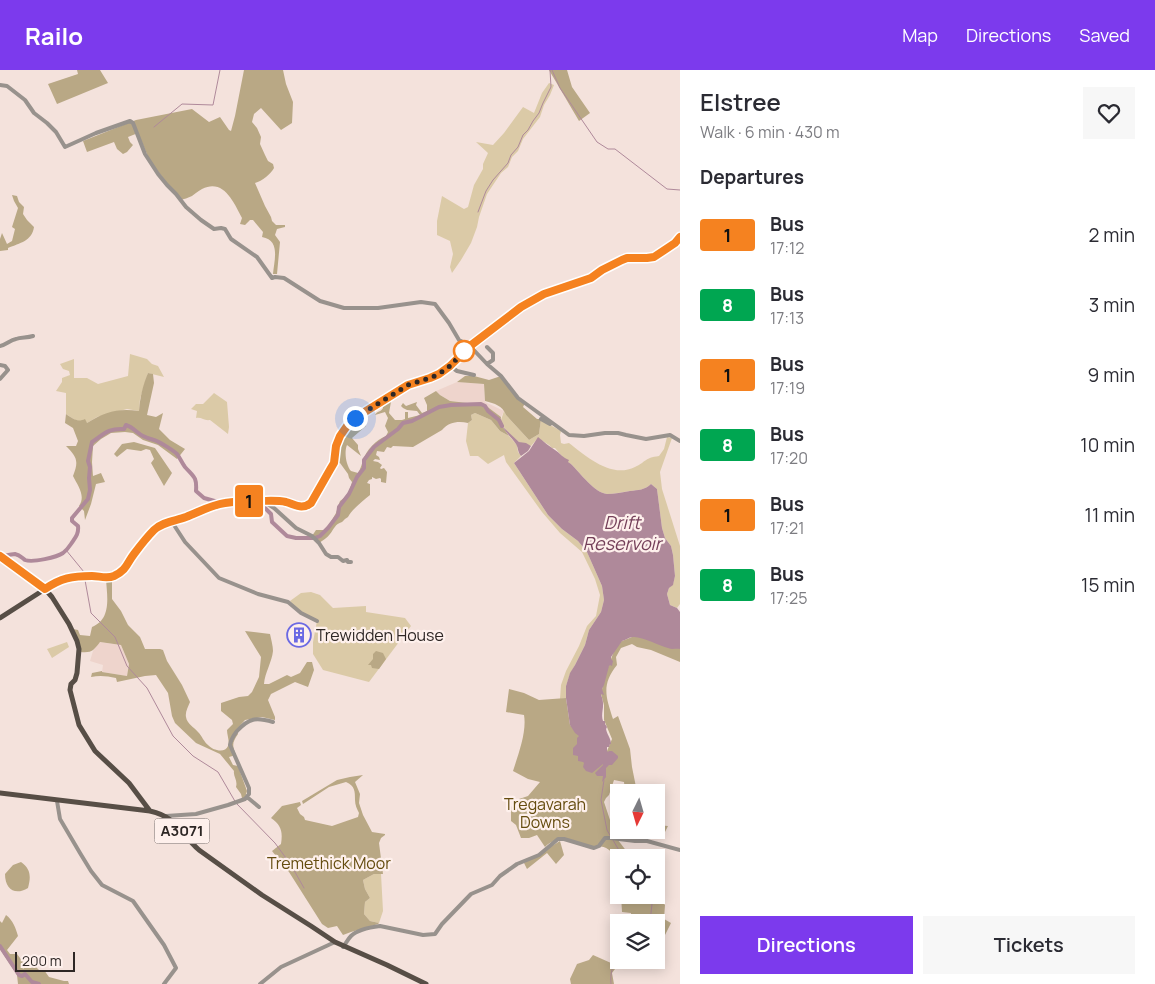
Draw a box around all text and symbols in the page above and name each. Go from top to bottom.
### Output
text: Railo [25,19,83,52]
text: Map [902,23,938,47]
text: Directions [966,23,1051,47]
text: Saved [1079,23,1130,47]
text: Elstree [700,85,781,118]
button: heart [1083,87,1135,139]
text: Walk · 6 min · 430 m [700,121,840,143]
text: Departures [700,164,804,190]
text: Bus [770,211,804,237]
text: 2 min [1089,222,1135,248]
text: 1 [724,223,731,247]
text: 17:12 [770,237,804,259]
text: Bus [770,281,804,307]
text: 3 min [1089,292,1135,318]
text: 8 [722,293,733,317]
text: 17:13 [770,307,804,329]
unlabelled marker [453,340,475,362]
text: Bus [770,351,804,377]
text: 9 min [1088,362,1135,388]
text: 1 [724,363,731,387]
text: 17:19 [770,377,805,399]
your location [343,406,368,431]
text: Bus [770,421,804,447]
text: 10 min [1080,432,1135,458]
text: 8 [722,433,733,457]
text: 17:20 [770,447,808,469]
line badge: 1 [233,485,265,517]
text: 1 [245,489,253,513]
text: Bus [770,491,804,517]
text: 11 min [1085,502,1135,528]
text: 1 [724,503,731,527]
water label: Drift Reservoir [583,510,664,555]
text: 17:21 [770,517,804,539]
text: Bus [770,561,804,587]
text: 15 min [1081,572,1135,598]
text: 8 [722,573,733,597]
text: 17:25 [770,587,807,609]
building icon: Trewidden House [286,622,312,648]
place label: Trewidden House [316,624,444,646]
north arrow [610,784,665,839]
map controls [610,784,665,969]
park label: Tregavarah Downs [504,793,586,833]
road number: A3071 [154,818,210,844]
button: locate [610,849,665,904]
park label: Tremethick Moor [267,852,391,874]
button: layers [610,914,665,969]
button: Directions [700,916,913,974]
button: Tickets [923,916,1135,974]
scale bar [15,949,75,972]
text: 200 m [22,951,62,970]

